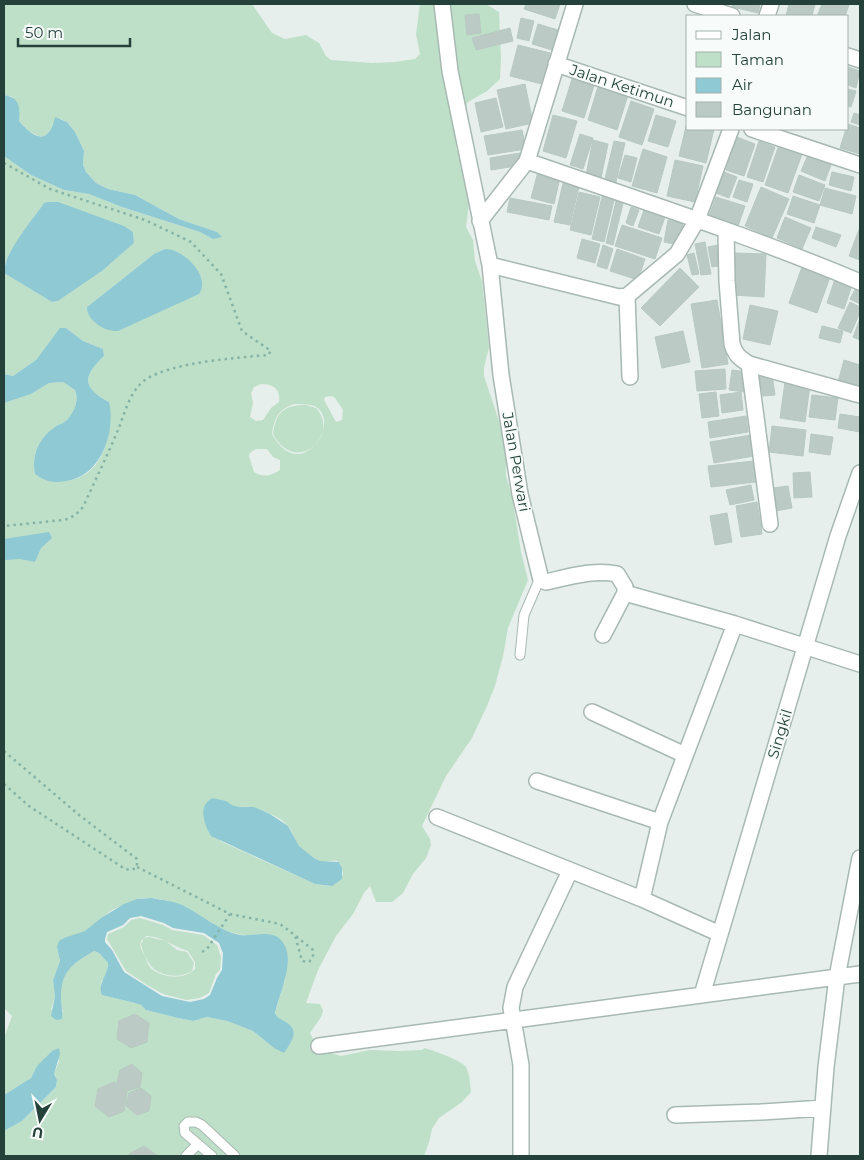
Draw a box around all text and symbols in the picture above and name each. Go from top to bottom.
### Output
scale bar [18,15,130,47]
legend [686,15,849,130]
text: 50 m [25,23,63,42]
text: Jalan [731,25,771,44]
text: Taman [732,50,784,69]
street label: Jalan Ketimun [566,59,677,111]
text: Air [732,75,753,94]
text: Bangunan [732,100,812,119]
street label: Jalan Perwari [498,410,535,513]
street label: Singkil [763,707,796,761]
north arrow [15,1095,65,1145]
text: U [31,1123,45,1143]

